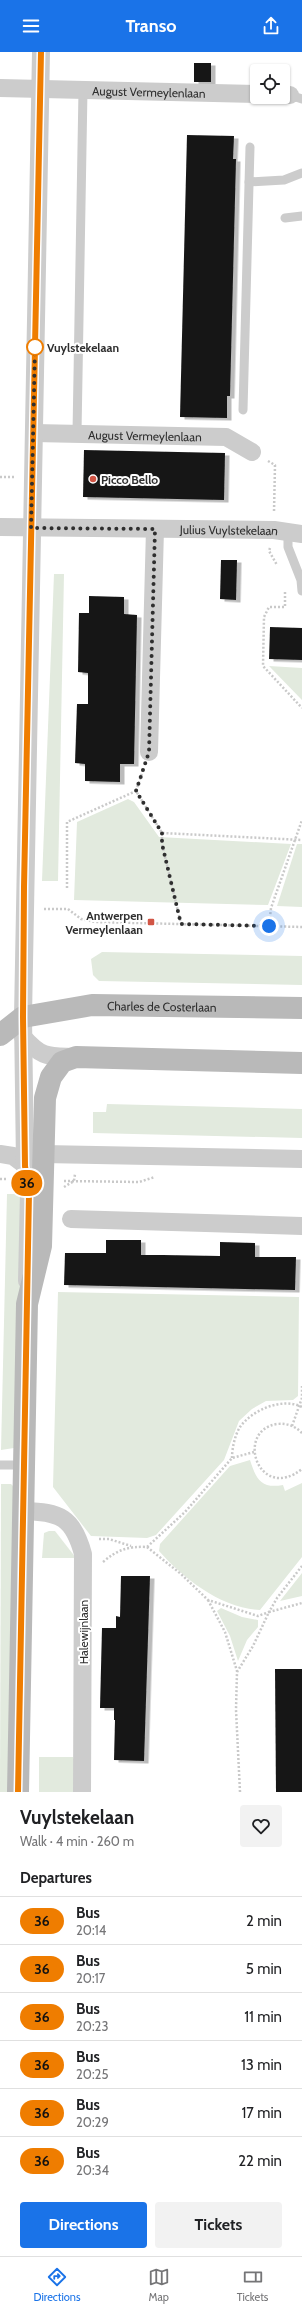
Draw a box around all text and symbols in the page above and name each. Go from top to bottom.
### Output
icon: menu [20,15,42,37]
text: Transo [125,15,177,37]
icon: share [260,15,282,37]
map controls [250,64,290,104]
button: locate [250,64,290,104]
street label: August Vermeylenlaan [92,83,206,100]
marker: Vuylstekelaan [26,338,44,356]
place label: Vuylstekelaan [47,340,119,355]
street label: August Vermeylenlaan [88,427,202,444]
place label: Picco Bello [101,472,158,487]
marker: Picco Bello [88,474,98,484]
street label: Julius Vuylstekelaan [179,521,279,538]
place label: Antwerpen Vermeylenlaan [65,908,143,937]
your location [259,916,279,936]
marker: Antwerpen Vermeylenlaan [146,917,156,927]
street label: Charles de Costerlaan [107,998,217,1014]
line badge: 36 [9,1170,45,1196]
text: 36 [19,1174,35,1192]
street label: Halewijnlaan [76,1599,91,1664]
button: heart [240,1805,282,1847]
text: Vuylstekelaan [20,1806,134,1829]
text: Walk · 4 min · 260 m [20,1833,134,1849]
text: Departures [20,1869,92,1887]
text: Bus [76,1904,100,1922]
text: 36 [34,1912,50,1930]
text: 2 min [246,1912,282,1930]
text: 20:14 [76,1922,106,1938]
text: Bus [76,1952,100,1970]
text: 36 [34,1960,50,1978]
text: 5 min [246,1960,282,1978]
text: 20:17 [76,1970,105,1986]
text: Bus [76,2000,100,2018]
text: 36 [34,2008,50,2026]
text: 11 min [244,2008,282,2026]
text: 20:23 [76,2018,108,2034]
text: Bus [76,2048,100,2066]
text: 36 [34,2056,50,2074]
text: 13 min [241,2056,282,2074]
text: 20:25 [76,2066,108,2082]
text: Bus [76,2096,100,2114]
text: 36 [34,2104,50,2122]
text: 17 min [241,2104,282,2122]
text: 20:29 [76,2114,109,2130]
text: Bus [76,2144,100,2162]
text: 36 [34,2152,50,2170]
text: 22 min [238,2152,282,2170]
text: 20:34 [76,2162,109,2178]
button: Directions [20,2202,147,2248]
button: Tickets [155,2202,282,2248]
tab: Directions [34,2266,81,2304]
tab: Map [148,2266,170,2304]
tab: Tickets [237,2266,268,2304]

